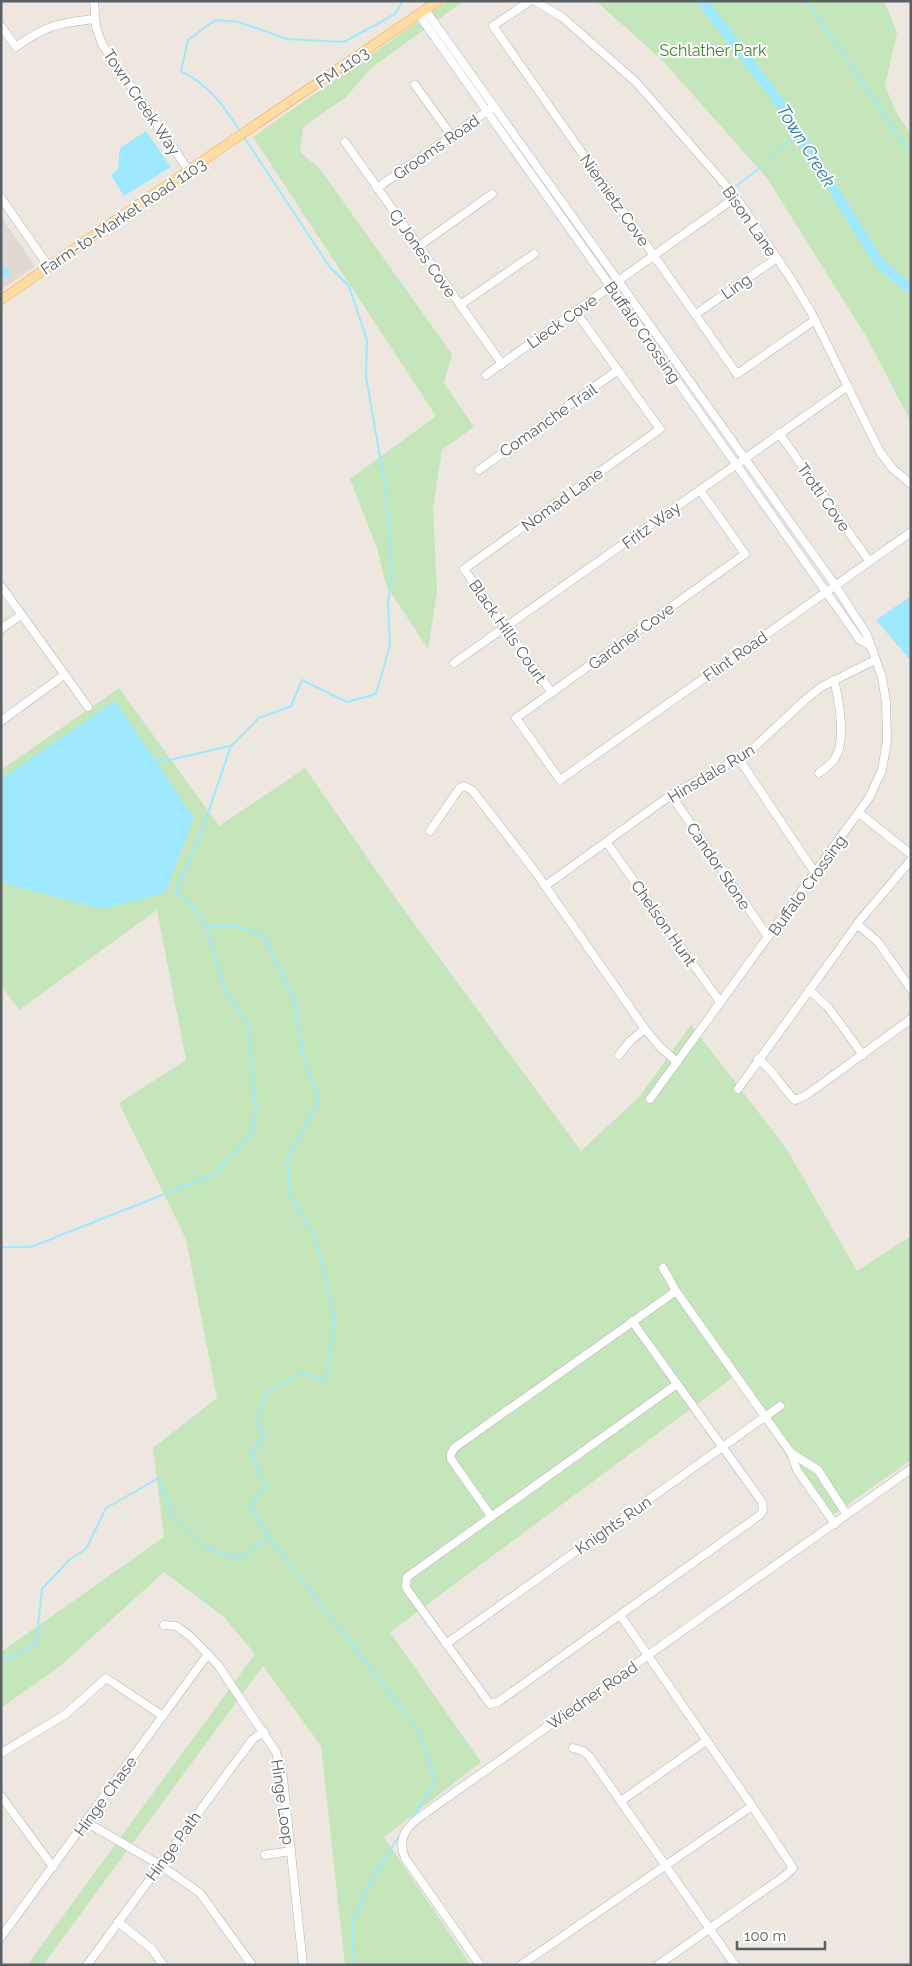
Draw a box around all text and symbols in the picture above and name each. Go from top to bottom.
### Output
park label: Schlather Park [660,41,767,60]
street label: FM 1103 [312,43,372,92]
street label: Town Creek Way [99,46,184,159]
water label: Town Creek [773,101,840,191]
street label: Grooms Road [390,111,483,184]
street label: Niemietz Cove [576,151,653,250]
street label: Farm-to-Market Road 1103 [37,154,210,279]
street label: Bison Lane [718,182,781,260]
street label: Cj Jones Cove [385,205,460,301]
street label: Ling [718,269,755,303]
street label: Buffalo Crossing [600,278,685,387]
street label: Lieck Cove [524,290,601,353]
street label: Comanche Trail [496,379,601,461]
street label: Trotti Cove [793,459,854,535]
street label: Nomad Lane [518,464,607,535]
street label: Fritz Way [618,498,685,553]
street label: Black Hills Court [465,576,551,687]
street label: Gardner Cove [585,599,678,674]
street label: Flint Road [699,627,771,686]
street label: Hinsdale Run [664,740,758,807]
street label: Candor Stone [683,819,755,913]
street label: Buffalo Crossing [764,831,850,939]
street label: Chelson Hunt [627,877,701,970]
street label: Knights Run [572,1492,655,1559]
street label: Wiedner Road [543,1657,641,1734]
street label: Hinge Chase [70,1753,141,1840]
street label: Hinge Loop [267,1758,298,1846]
street label: Hinge Path [142,1808,205,1885]
scale bar [737,1918,824,1950]
text: 100 m [744,1927,786,1945]

